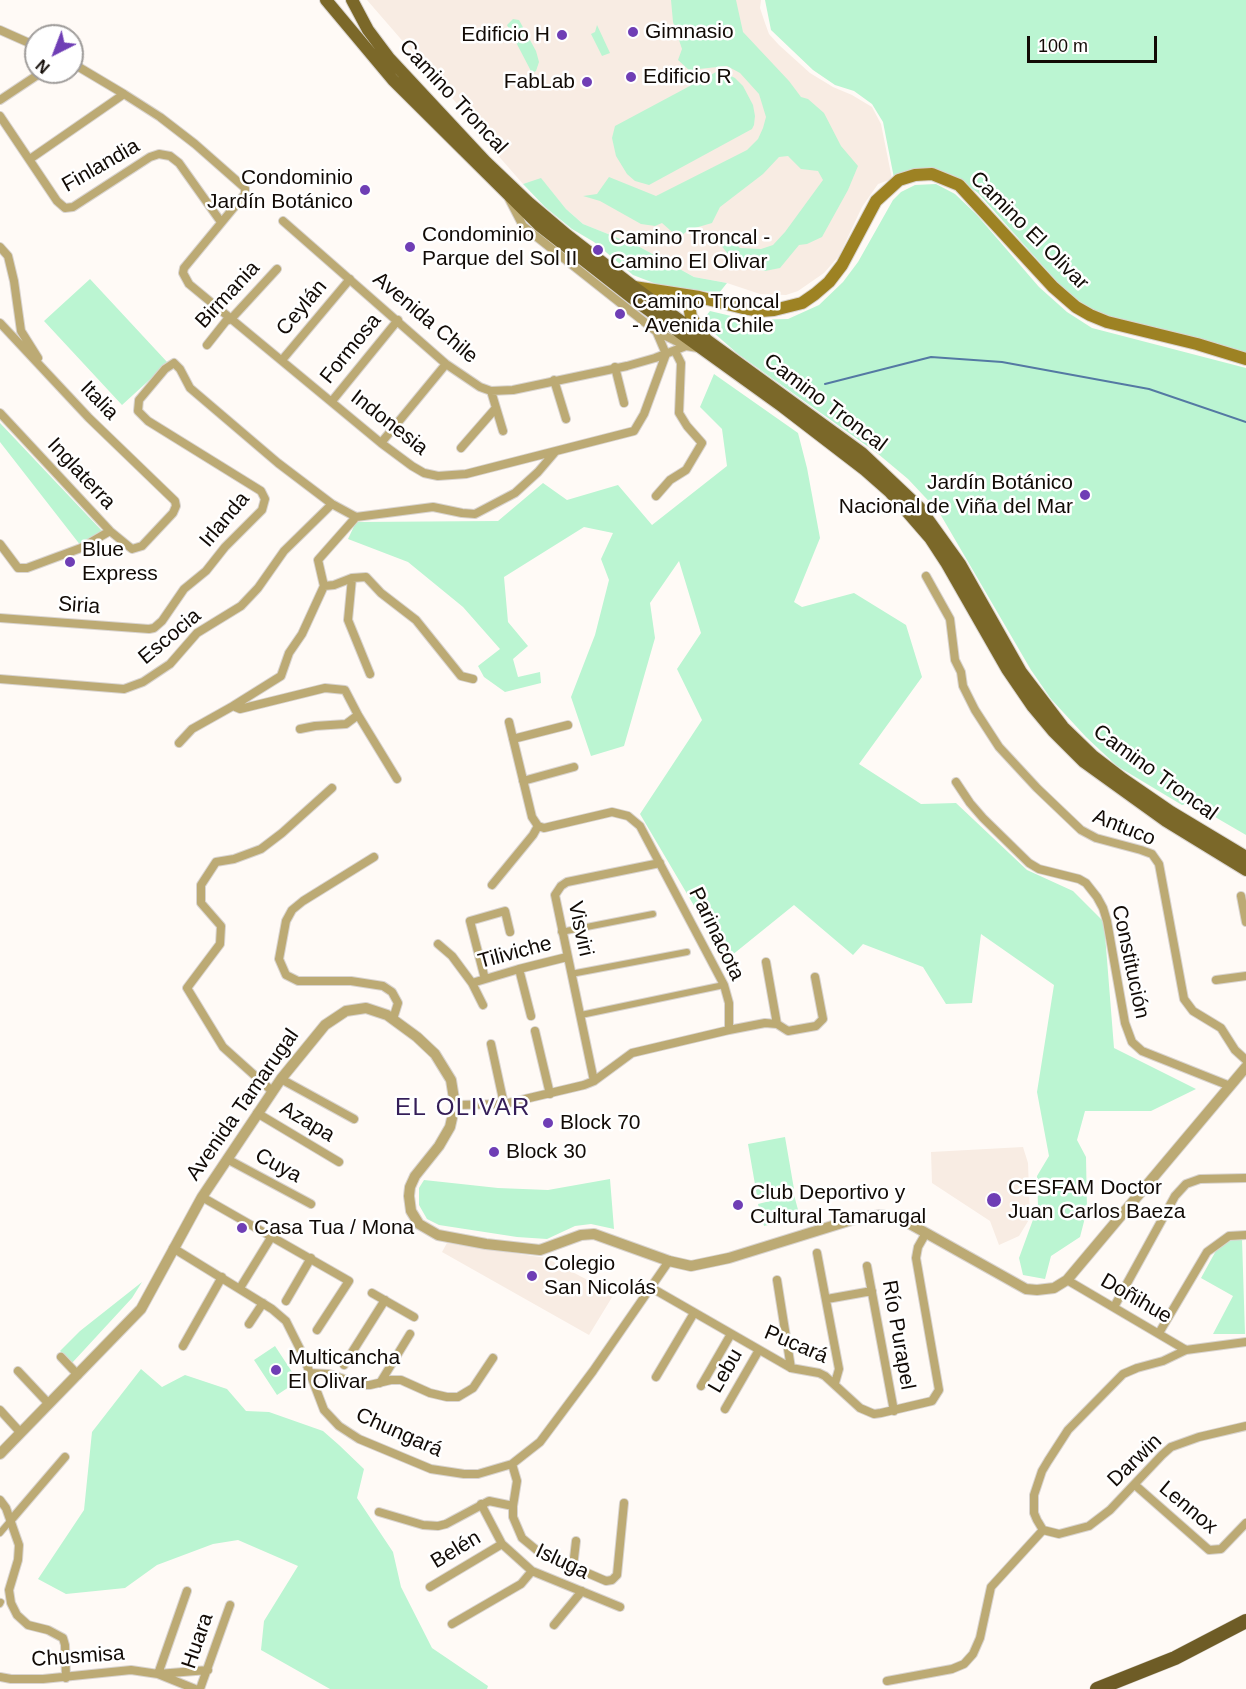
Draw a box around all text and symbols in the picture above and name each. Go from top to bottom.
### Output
place label: Gimnasio [645,19,734,45]
place label: Edificio H [461,22,550,48]
north arrow [24,24,84,84]
scale bar [1030,24,1160,62]
marker: Gimnasio [626,25,640,39]
marker: Edificio H [555,28,569,42]
street label: Camino Troncal [394,34,512,160]
text: 100 m [1038,36,1088,56]
text: N [33,56,53,76]
place label: Edificio R [643,64,732,90]
place label: FabLab [504,69,575,95]
marker: Edificio R [624,70,638,84]
marker: FabLab [580,75,594,89]
street label: Finlandia [58,134,144,198]
place label: Condominio Jardín Botánico [207,165,353,215]
street label: Camino El Olivar [964,166,1094,296]
marker: Condominio Jardín Botánico [358,183,372,197]
place label: Condominio Parque del Sol II [422,222,577,272]
place label: Camino Troncal - Camino El Olivar [610,225,770,275]
marker: Condominio Parque del Sol II [403,240,417,254]
marker: Camino Troncal - Camino El Olivar [591,243,605,257]
street label: Birmania [191,256,265,334]
street label: Avenida Chile [367,267,483,369]
street label: Ceylán [271,275,333,341]
place label: Camino Troncal - Avenida Chile [632,289,779,339]
marker: Camino Troncal - Avenida Chile [613,307,627,321]
street label: Formosa [315,309,387,389]
street label: Camino Troncal [759,349,891,457]
street label: Italia [75,376,123,426]
street label: Indonesia [345,385,433,461]
street label: Inglaterra [42,433,120,515]
place label: Jardín Botánico Nacional de Viña del Mar [839,470,1073,520]
street label: Irlanda [195,487,255,553]
marker: Jardín Botánico Nacional de Viña del Mar [1078,488,1092,502]
place label: Blue Express [82,537,158,587]
marker: Blue Express [63,555,77,569]
street label: Siria [57,592,101,620]
street label: Escocia [134,604,206,670]
street label: Camino Troncal [1088,719,1222,827]
street label: Antuco [1089,804,1159,852]
street label: Parinacota [683,883,749,985]
street label: Visviri [562,899,598,959]
street label: Constitución [1106,903,1154,1021]
street label: Tiliviche [475,931,555,975]
street label: Avenida Tamarugal [181,1024,305,1186]
district label: EL OLIVAR [395,1094,531,1122]
street label: Azapa [275,1096,339,1148]
place label: Block 70 [560,1110,641,1136]
marker: Block 70 [541,1116,555,1130]
place label: Block 30 [506,1139,587,1165]
street label: Cuya [250,1143,306,1189]
marker: Block 30 [487,1145,501,1159]
place label: CESFAM Doctor Juan Carlos Baeza [1008,1175,1185,1225]
place label: Club Deportivo y Cultural Tamarugal [750,1180,926,1230]
marker: CESFAM Doctor Juan Carlos Baeza [985,1191,1003,1209]
marker: Club Deportivo y Cultural Tamarugal [731,1198,745,1212]
place label: Casa Tua / Mona [254,1215,414,1241]
marker: Casa Tua / Mona [235,1221,249,1235]
place label: Colegio San Nicolás [544,1251,656,1301]
marker: Colegio San Nicolás [525,1269,539,1283]
street label: Doñihue [1096,1269,1176,1329]
street label: Río Purapel [876,1278,920,1392]
street label: Pucará [760,1320,832,1370]
street label: Lebu [703,1344,749,1398]
place label: Multicancha El Olivar [288,1345,400,1395]
marker: Multicancha El Olivar [269,1363,283,1377]
street label: Chungará [352,1403,446,1463]
street label: Darwin [1103,1429,1167,1493]
street label: Lennox [1154,1476,1222,1540]
street label: Belén [426,1525,486,1575]
street label: Isluga [531,1539,593,1585]
street label: Huara [177,1610,219,1672]
street label: Chusmisa [31,1641,125,1673]

